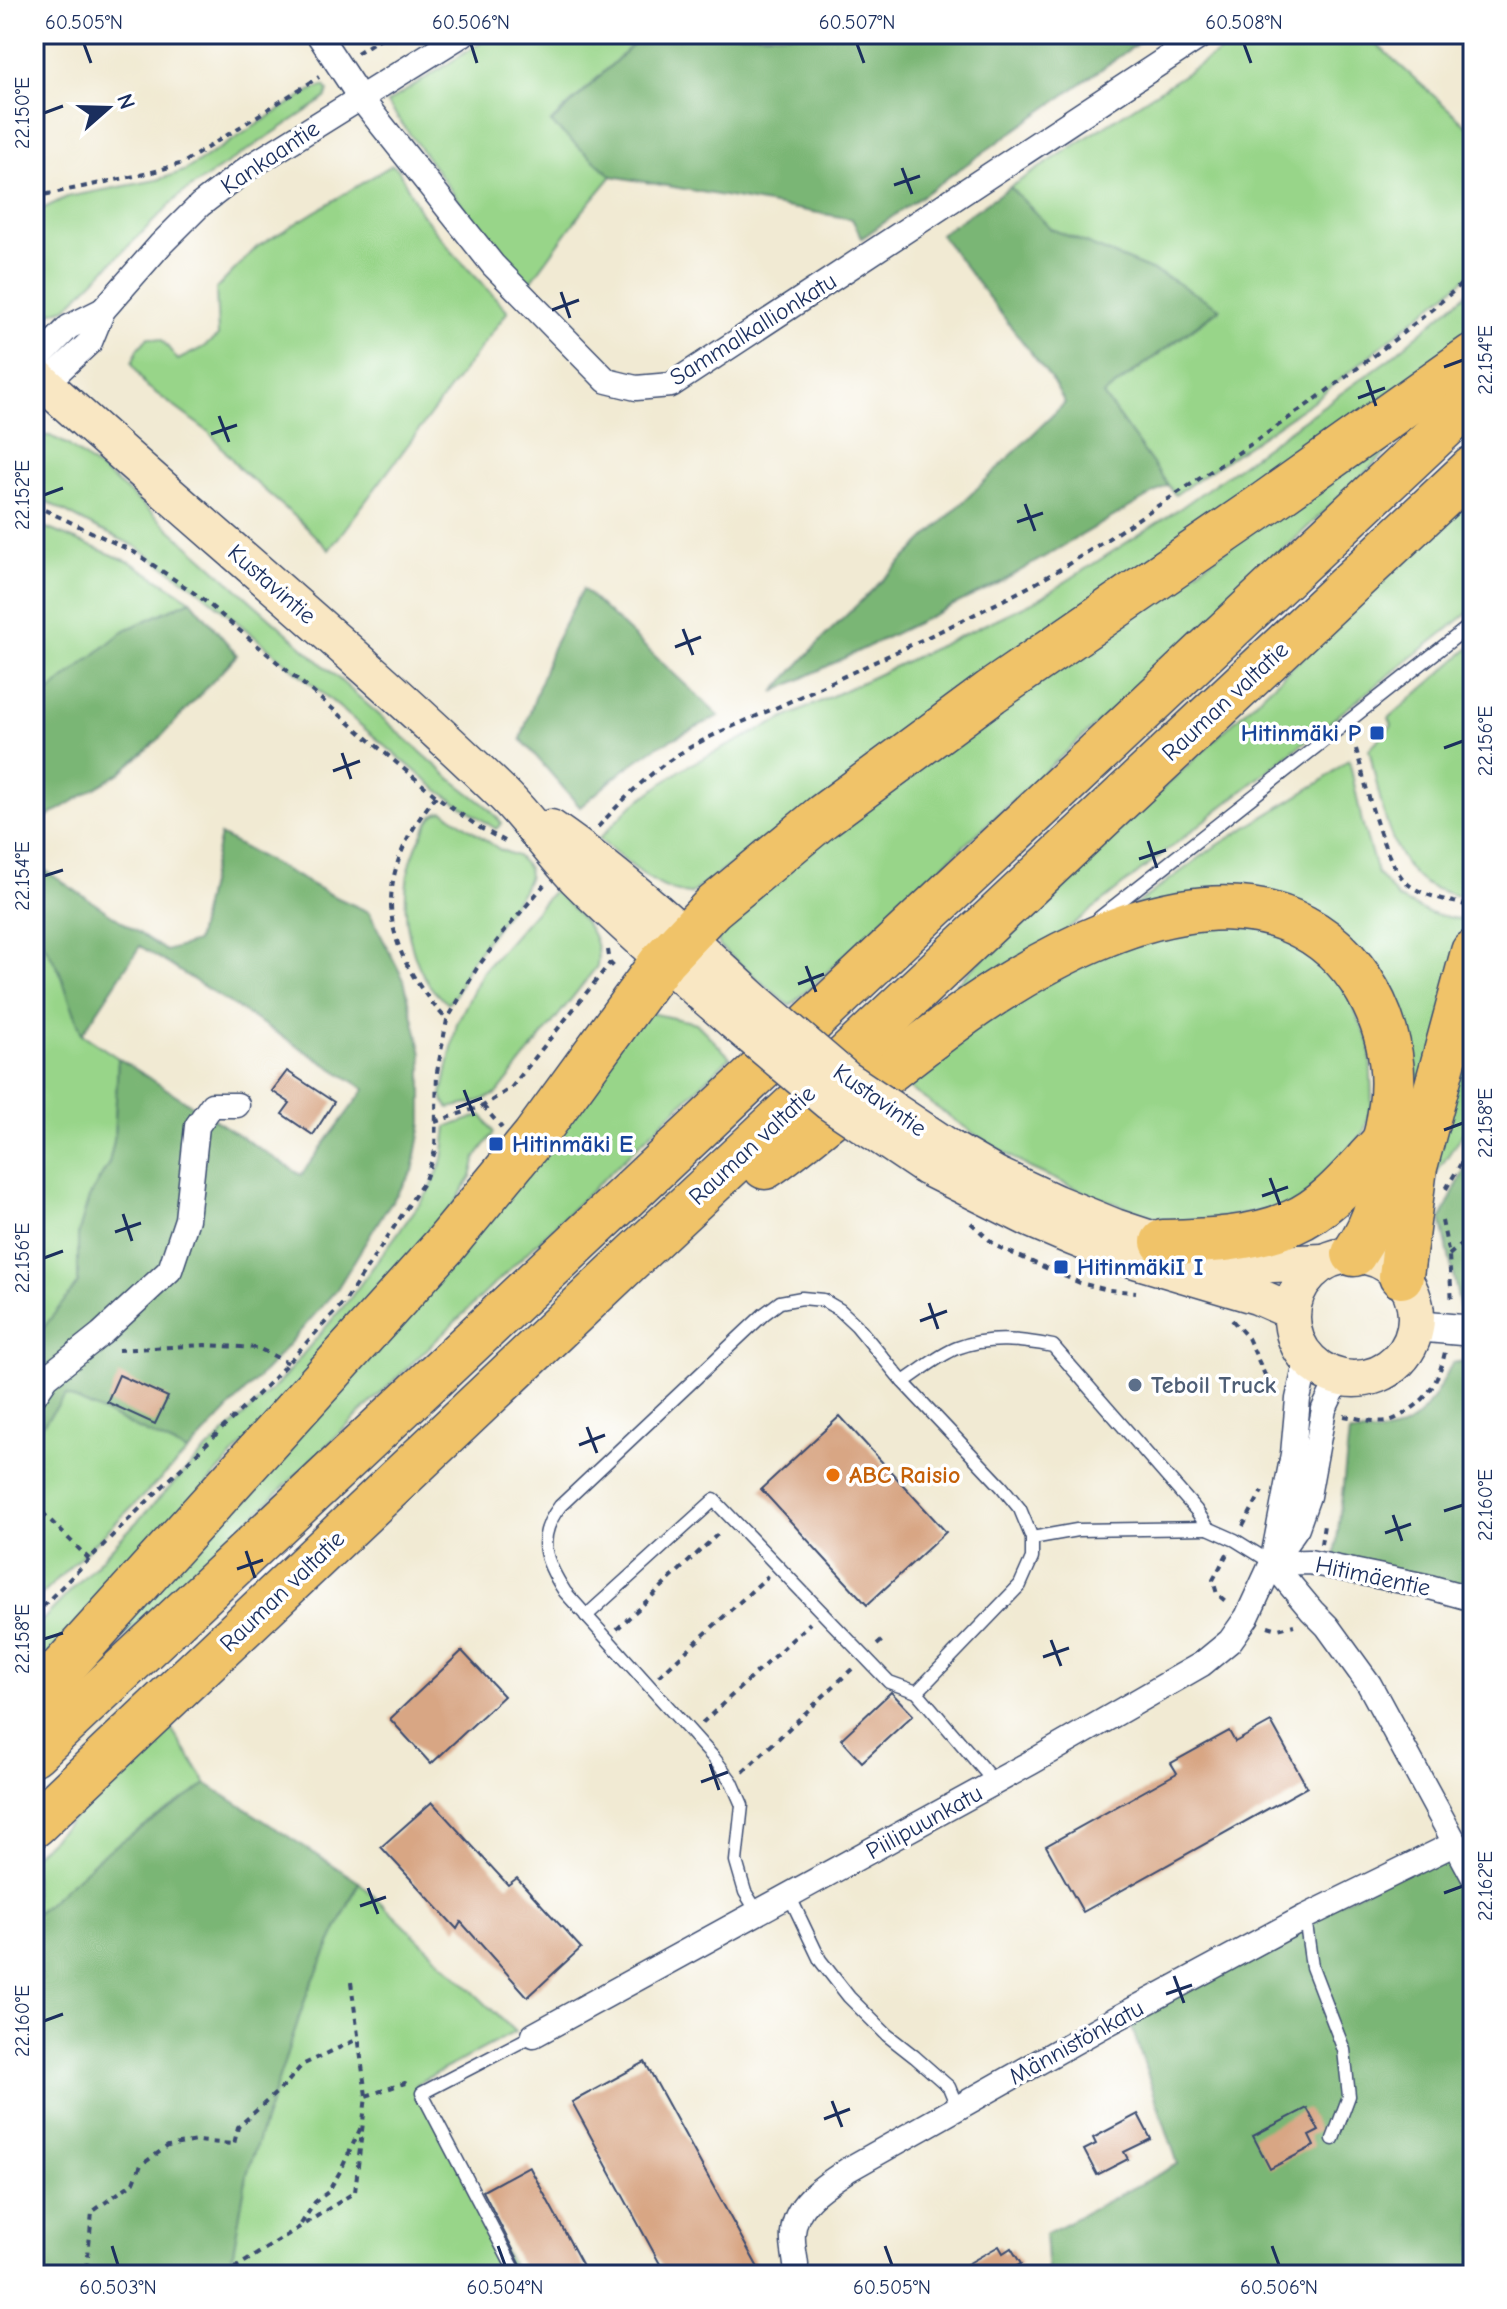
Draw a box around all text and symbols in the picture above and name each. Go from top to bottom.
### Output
text: 60.505°N [45,11,123,34]
text: 60.506°N [432,11,510,34]
text: 60.507°N [819,11,895,34]
text: 60.508°N [1205,11,1283,34]
north arrow [68,68,148,148]
text: 22.150°E [11,77,34,149]
text: N [111,90,141,113]
street label: Kankaantie [215,114,325,200]
street label: Sammalkallionkatu [665,267,841,391]
text: 22.154°E [1474,325,1497,395]
text: 22.152°E [11,460,34,530]
street label: Kustavintie [222,538,322,630]
street label: Rauman valtatie [1156,635,1294,767]
text: 22.156°E [1474,706,1497,776]
place label: Hitinmäki P [1241,719,1362,747]
marker: Hitinmäki P [1368,724,1386,742]
text: 22.154°E [11,841,34,911]
street label: Kustavintie [828,1058,932,1142]
street label: Rauman valtatie [683,1079,821,1211]
text: 22.158°E [1474,1088,1497,1158]
place label: Hitinmäki E [512,1130,633,1158]
marker: Hitinmäki E [487,1135,505,1153]
text: 22.156°E [11,1223,34,1293]
place label: HitinmäkiI I [1077,1253,1204,1281]
marker: HitinmäkiI I [1052,1258,1070,1276]
place label: Teboil Truck [1151,1371,1276,1399]
marker: Teboil Truck [1126,1376,1144,1394]
place label: ABC Raisio [849,1461,960,1489]
marker: ABC Raisio [824,1466,842,1484]
text: 22.160°E [1474,1469,1497,1541]
street label: Rauman valtatie [214,1525,350,1657]
street label: Hitimäentie [1313,1550,1433,1602]
text: 22.158°E [11,1604,34,1674]
street label: Piilipuunkatu [861,1779,987,1865]
text: 22.162°E [1474,1851,1497,1921]
text: 22.160°E [11,1985,34,2057]
street label: Männistönkatu [1004,1994,1148,2090]
text: 60.503°N [79,2276,157,2299]
text: 60.504°N [467,2276,543,2299]
text: 60.505°N [853,2276,931,2299]
text: 60.506°N [1240,2276,1318,2299]

